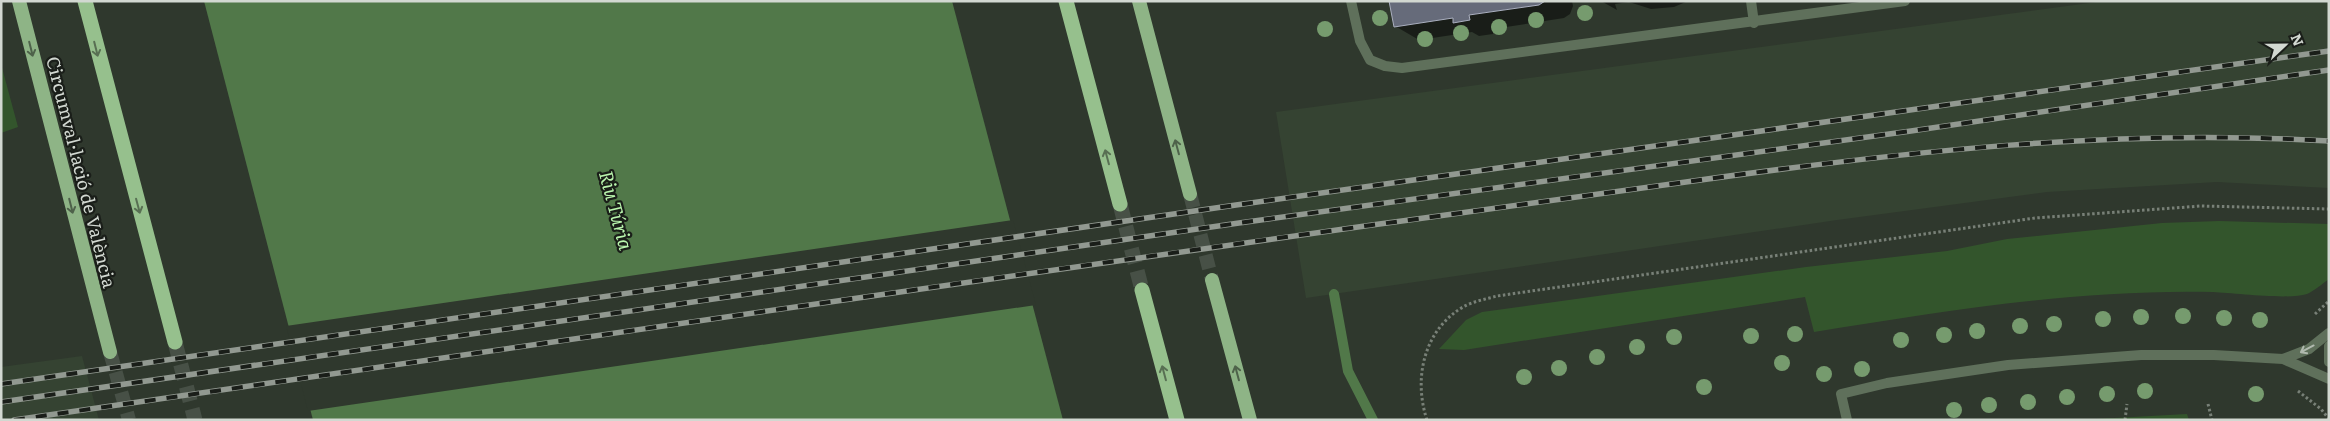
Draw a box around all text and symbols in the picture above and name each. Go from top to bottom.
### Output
north arrow [2260,20,2310,70]
text: N [2287,31,2310,49]
one-way arrow [27,40,36,56]
one-way arrow [92,40,101,56]
street label: Circumval·lació de València [40,53,124,291]
one-way arrow [1172,139,1182,155]
one-way arrow [1102,149,1112,165]
water label: Riu Túria [593,167,641,253]
one-way arrow [134,197,143,213]
one-way arrow [67,198,76,214]
one-way arrow [2300,344,2315,354]
one-way arrow [1159,365,1169,381]
one-way arrow [1232,365,1242,381]

